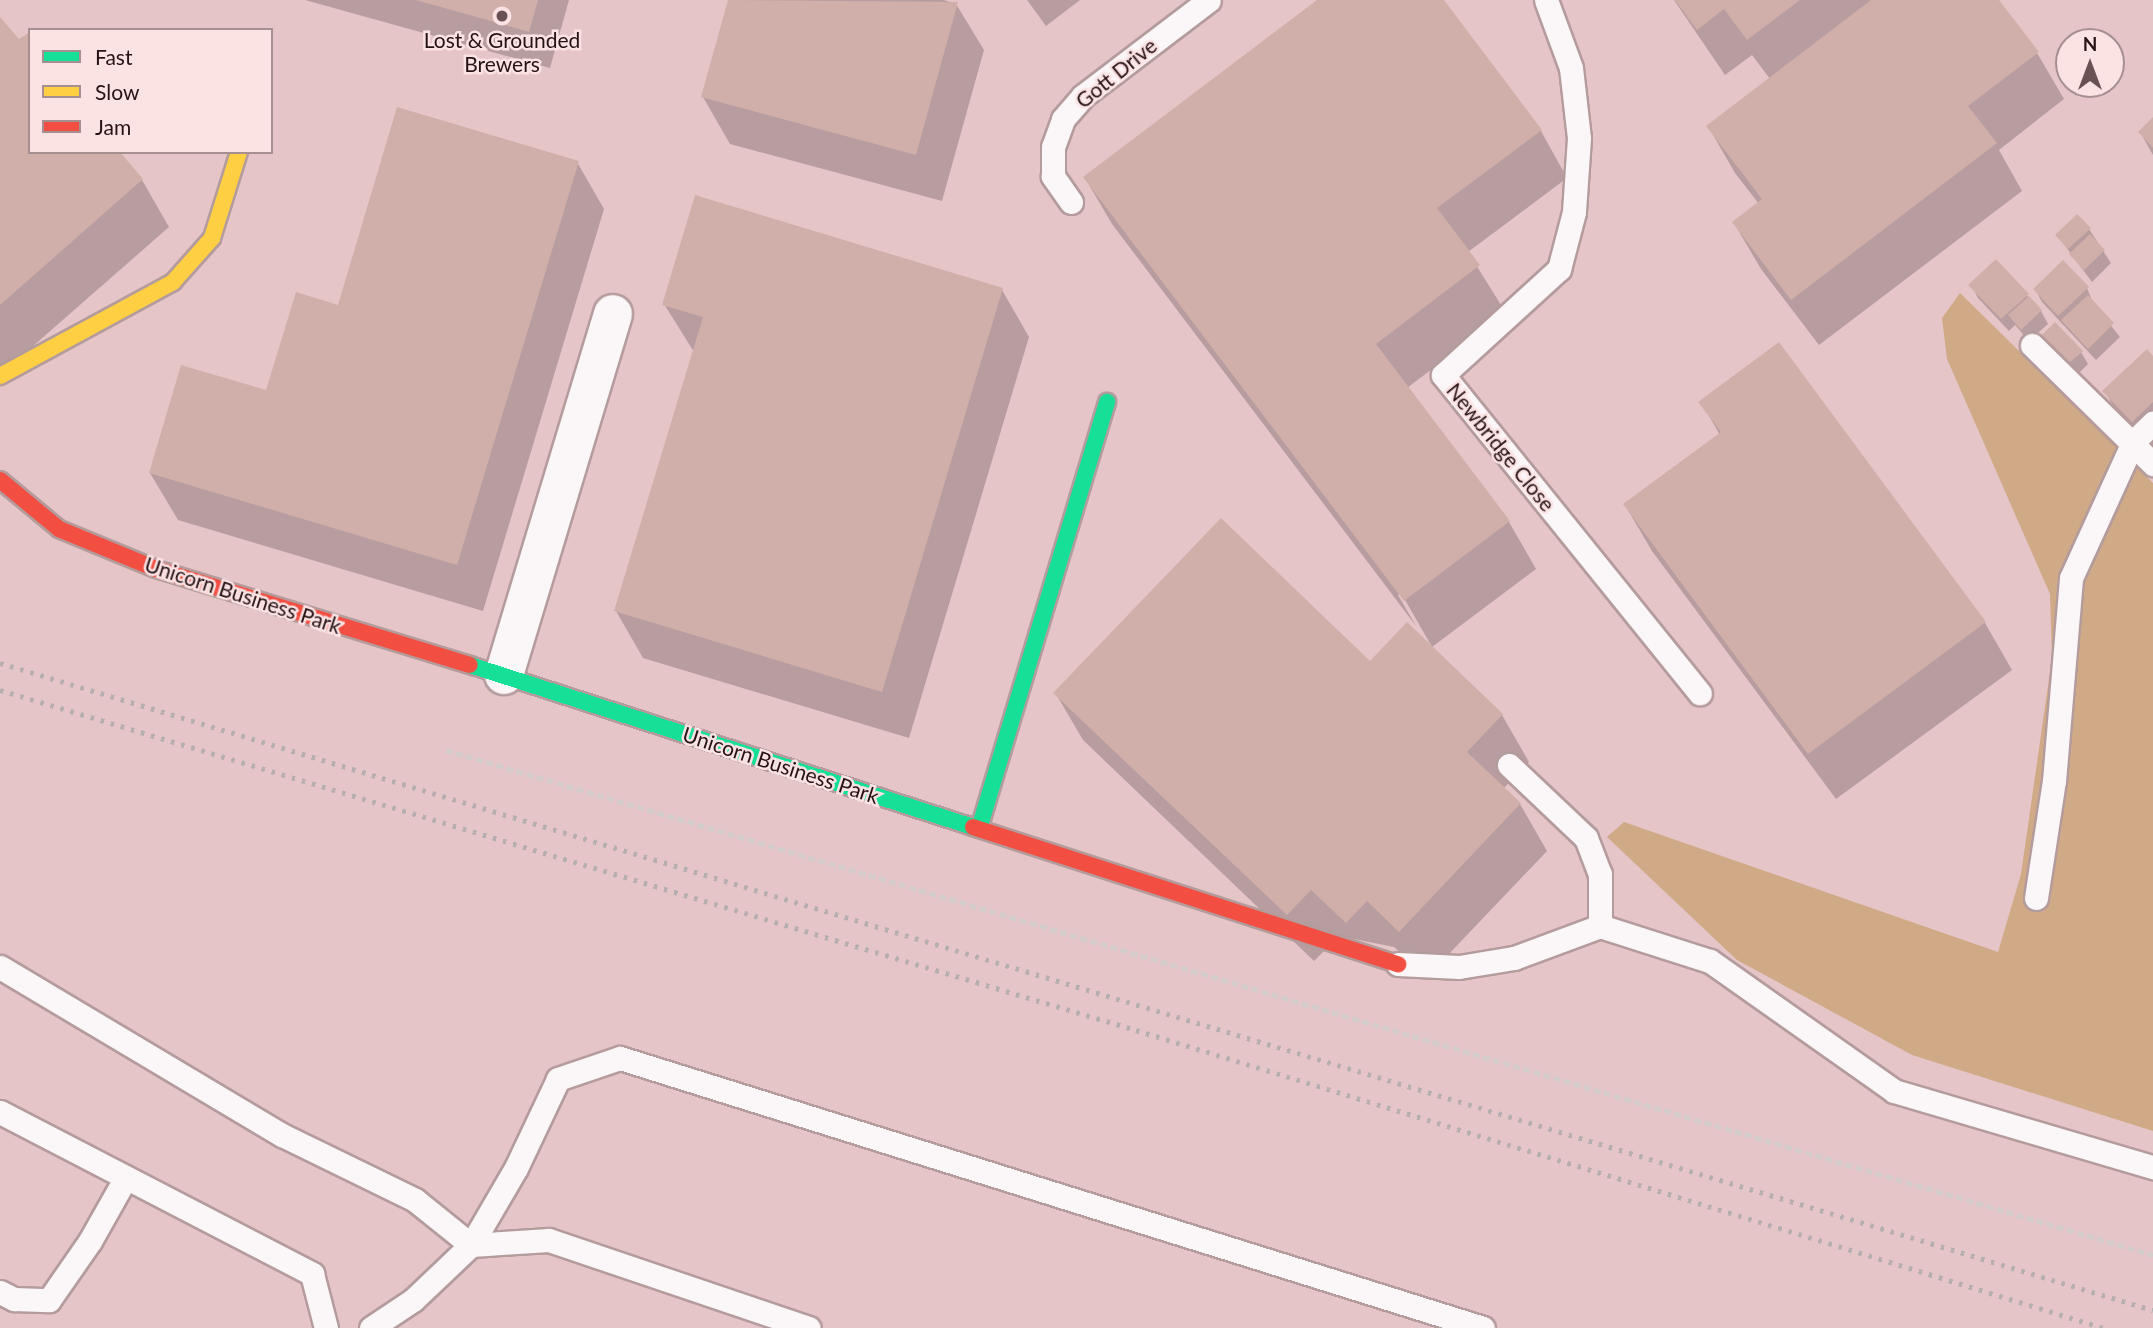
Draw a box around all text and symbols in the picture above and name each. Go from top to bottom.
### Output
marker: Lost & Grounded Brewers [494,8,510,24]
place label: Lost & Grounded Brewers [424,27,580,77]
legend [28,28,273,154]
north arrow [2055,28,2125,98]
text: N [2083,32,2097,55]
street label: Gott Drive [1070,33,1162,113]
text: Fast [95,44,132,69]
text: Slow [95,79,139,104]
text: Jam [95,114,131,139]
street label: Newbridge Close [1442,378,1560,516]
street label: Unicorn Business Park [142,551,344,639]
street label: Unicorn Business Park [680,721,882,809]

